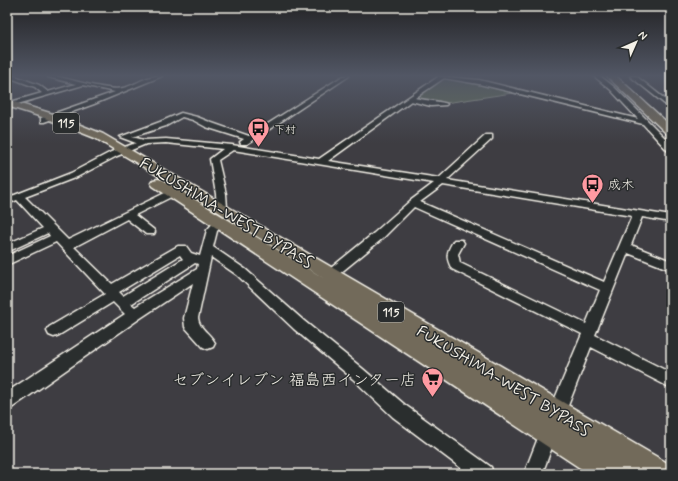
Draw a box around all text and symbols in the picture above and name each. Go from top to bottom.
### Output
north arrow [616,22,656,62]
text: N [635,28,650,43]
road number: 115 [53,113,79,133]
bus stop icon: 下村 [245,116,271,149]
place label: 下村 [274,123,296,137]
street label: FUKUSHIMA-WEST BYPASS [136,153,317,274]
bus stop icon: 成木 [580,171,606,204]
place label: 成木 [608,177,634,194]
road number: 115 [378,302,404,322]
street label: FUKUSHIMA-WEST BYPASS [413,321,594,442]
supermarket icon: セブンイレブン 福島西インター店 [419,366,445,399]
place label: セブンイレブン 福島西インター店 [172,370,416,391]

